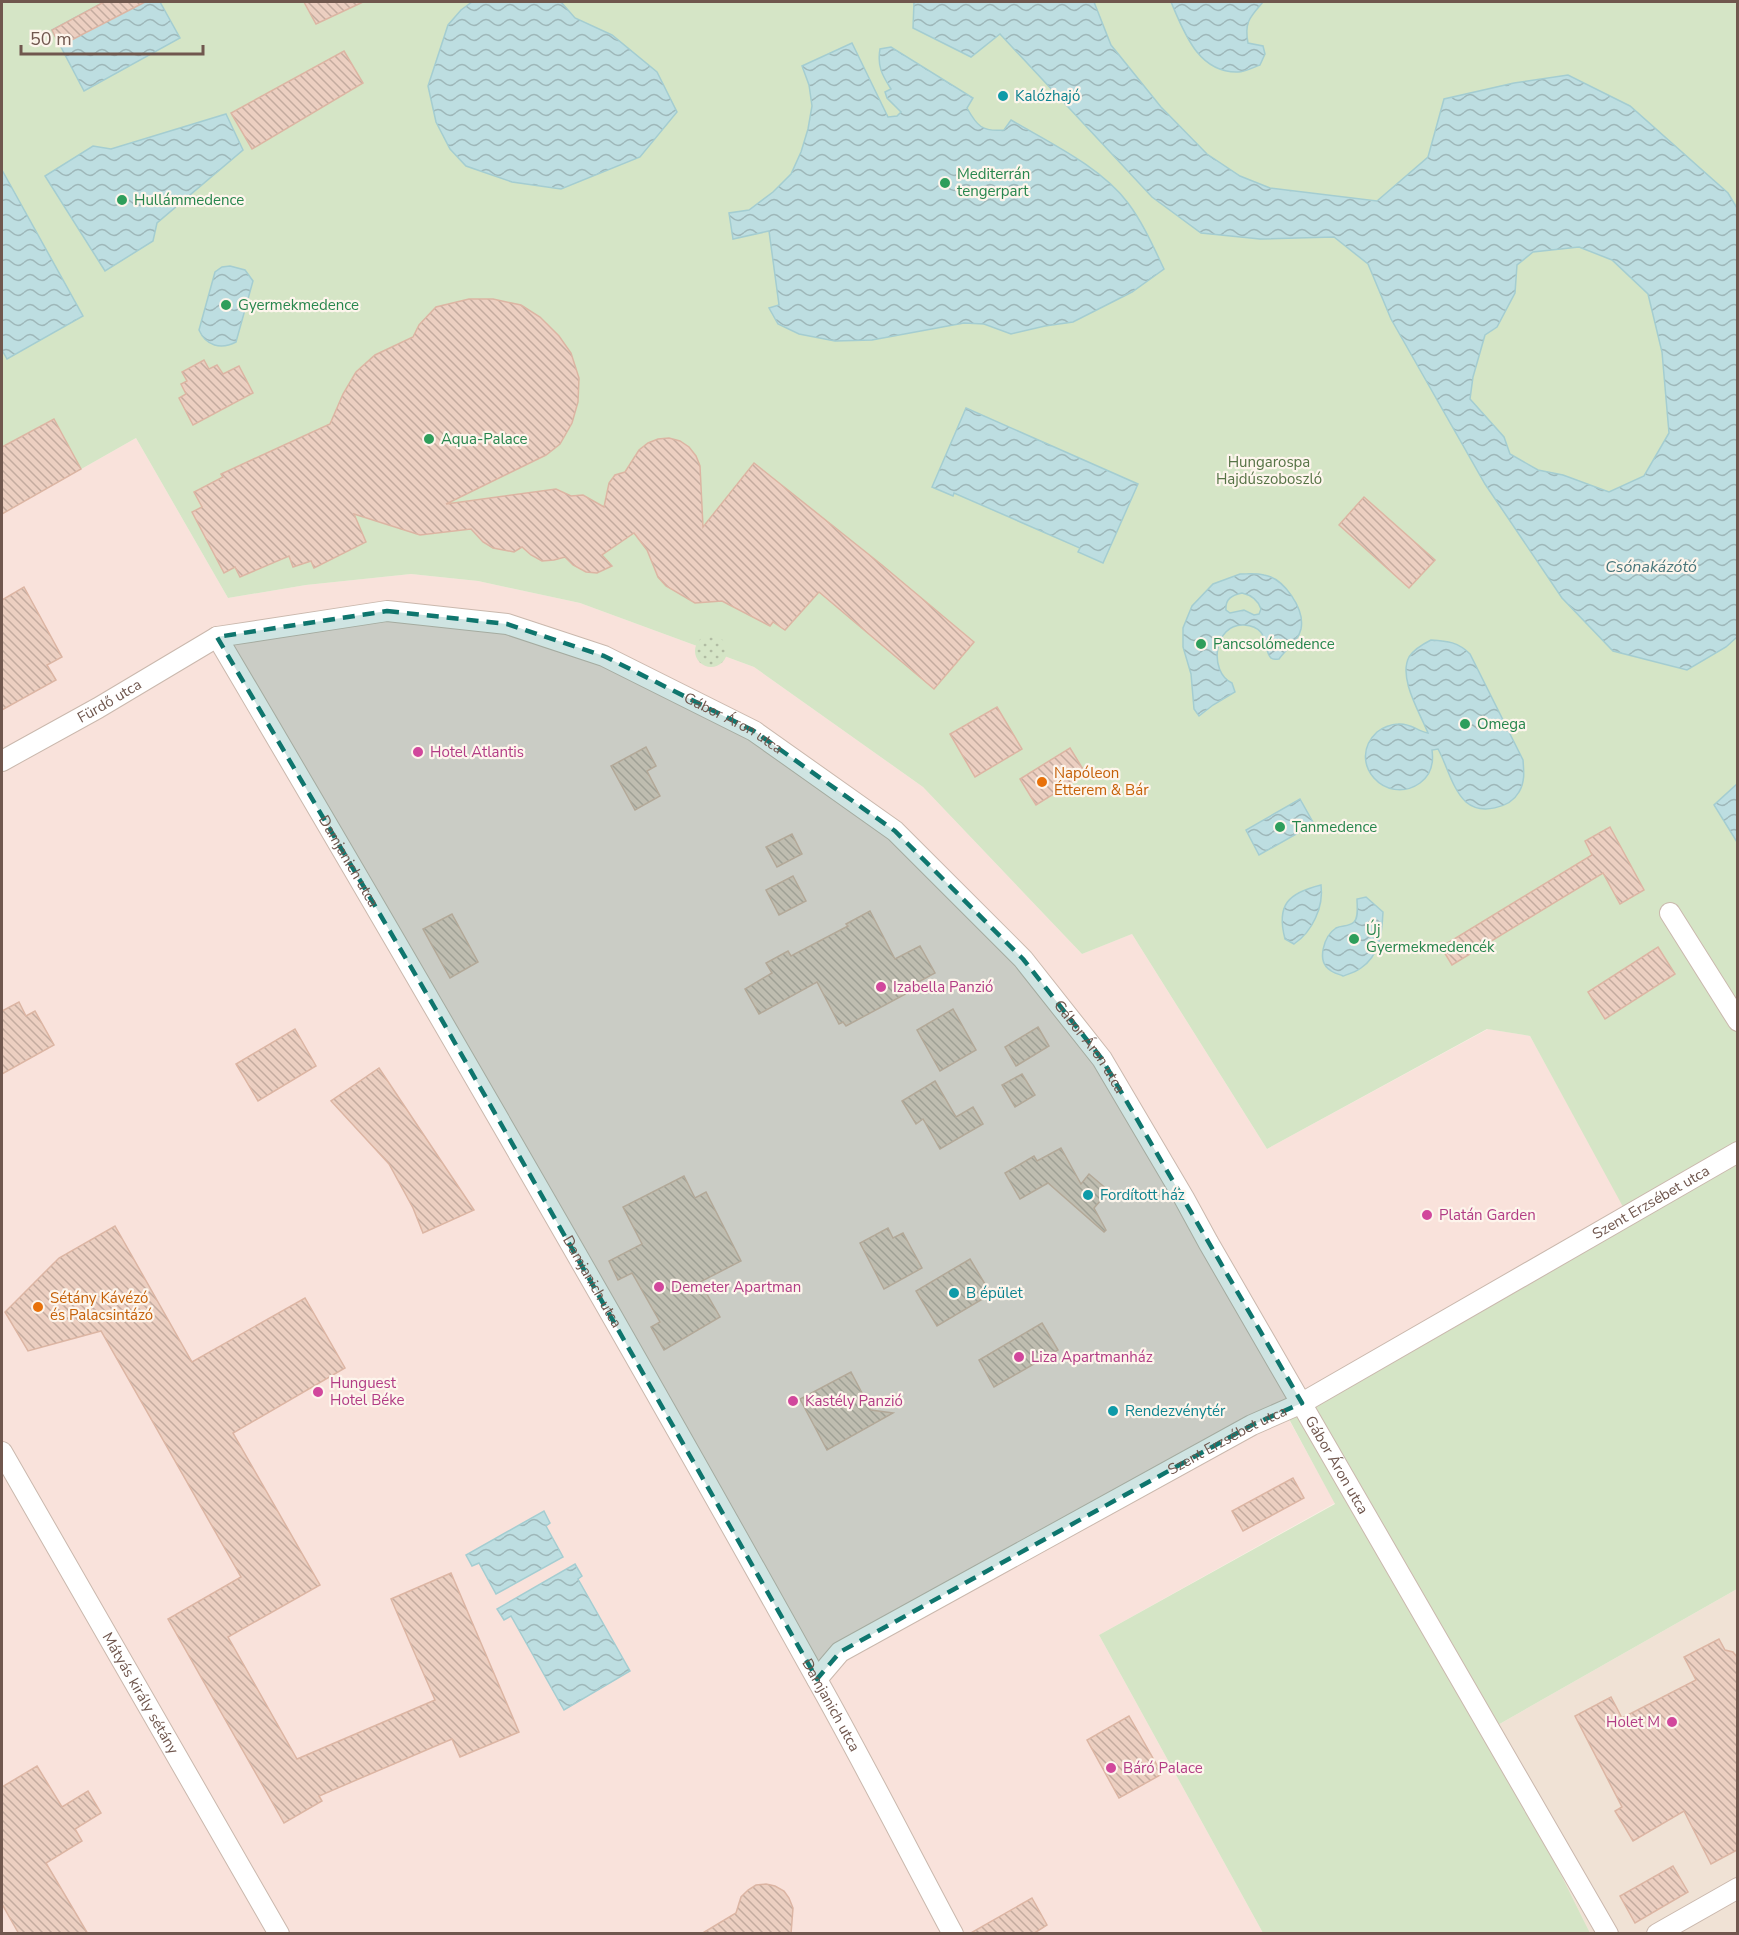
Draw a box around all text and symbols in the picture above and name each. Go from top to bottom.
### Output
scale bar [21,18,202,56]
text: 50 m [30,27,72,51]
place label: Kalózhajó [1015,86,1080,106]
marker: Kalózhajó [996,89,1010,103]
place label: Mediterrán tengerpart [957,164,1030,201]
marker: Mediterrán tengerpart [938,176,952,190]
place label: Hullámmedence [134,190,244,210]
marker: Hullámmedence [115,193,129,207]
place label: Gyermekmedence [238,295,359,315]
marker: Gyermekmedence [219,298,233,312]
place label: Aqua-Palace [441,429,528,449]
marker: Aqua-Palace [422,432,436,446]
park label: Hungarospa Hajdúszoboszló [1216,452,1322,489]
water label: Csónakázótó [1605,556,1697,578]
place label: Pancsolómedence [1213,634,1335,654]
marker: Pancsolómedence [1194,637,1208,651]
street label: Fürdő utca [74,674,145,728]
street label: Gábor Áron utca [681,688,787,759]
place label: Omega [1477,714,1526,734]
marker: Omega [1458,717,1472,731]
place label: Hotel Atlantis [430,742,524,762]
marker: Hotel Atlantis [411,745,425,759]
place label: Napóleon Étterem & Bár [1054,763,1149,800]
marker: Napóleon Étterem & Bár [1035,775,1049,789]
street label: Damjanich utca [314,812,383,911]
place label: Tanmedence [1292,817,1377,837]
marker: Tanmedence [1273,820,1287,834]
place label: Új Gyermekmedencék [1366,919,1495,957]
marker: Új Gyermekmedencék [1347,932,1361,946]
place label: Izabella Panzió [893,977,993,997]
marker: Izabella Panzió [874,980,888,994]
street label: Gábor Áron utca [1049,996,1130,1097]
street label: Szent Erzsébet utca [1589,1161,1713,1244]
place label: Fordított ház [1100,1185,1185,1205]
marker: Fordított ház [1081,1188,1095,1202]
place label: Platán Garden [1439,1205,1536,1225]
marker: Platán Garden [1420,1208,1434,1222]
street label: Damjanich utca [558,1232,627,1331]
place label: Demeter Apartman [671,1277,801,1297]
marker: Demeter Apartman [652,1280,666,1294]
place label: B épület [966,1283,1023,1303]
marker: B épület [947,1286,961,1300]
place label: Sétány Kávézó és Palacsintázó [50,1288,153,1325]
marker: Sétány Kávézó és Palacsintázó [31,1300,45,1314]
place label: Liza Apartmanház [1031,1347,1153,1367]
marker: Liza Apartmanház [1012,1350,1026,1364]
place label: Hunguest Hotel Béke [330,1373,405,1410]
marker: Hunguest Hotel Béke [311,1385,325,1399]
place label: Kastély Panzió [805,1391,903,1411]
marker: Kastély Panzió [786,1394,800,1408]
place label: Rendezvénytér [1125,1401,1226,1421]
street label: Szent Erzsébet utca [1164,1401,1290,1480]
marker: Rendezvénytér [1106,1404,1120,1418]
street label: Gábor Áron utca [1300,1412,1373,1518]
street label: Mátyás király sétány [98,1628,184,1758]
street label: Damjanich utca [797,1655,865,1755]
place label: Holet M [1606,1712,1660,1732]
marker: Holet M [1665,1715,1679,1729]
place label: Báró Palace [1123,1758,1203,1778]
marker: Báró Palace [1104,1761,1118,1775]

